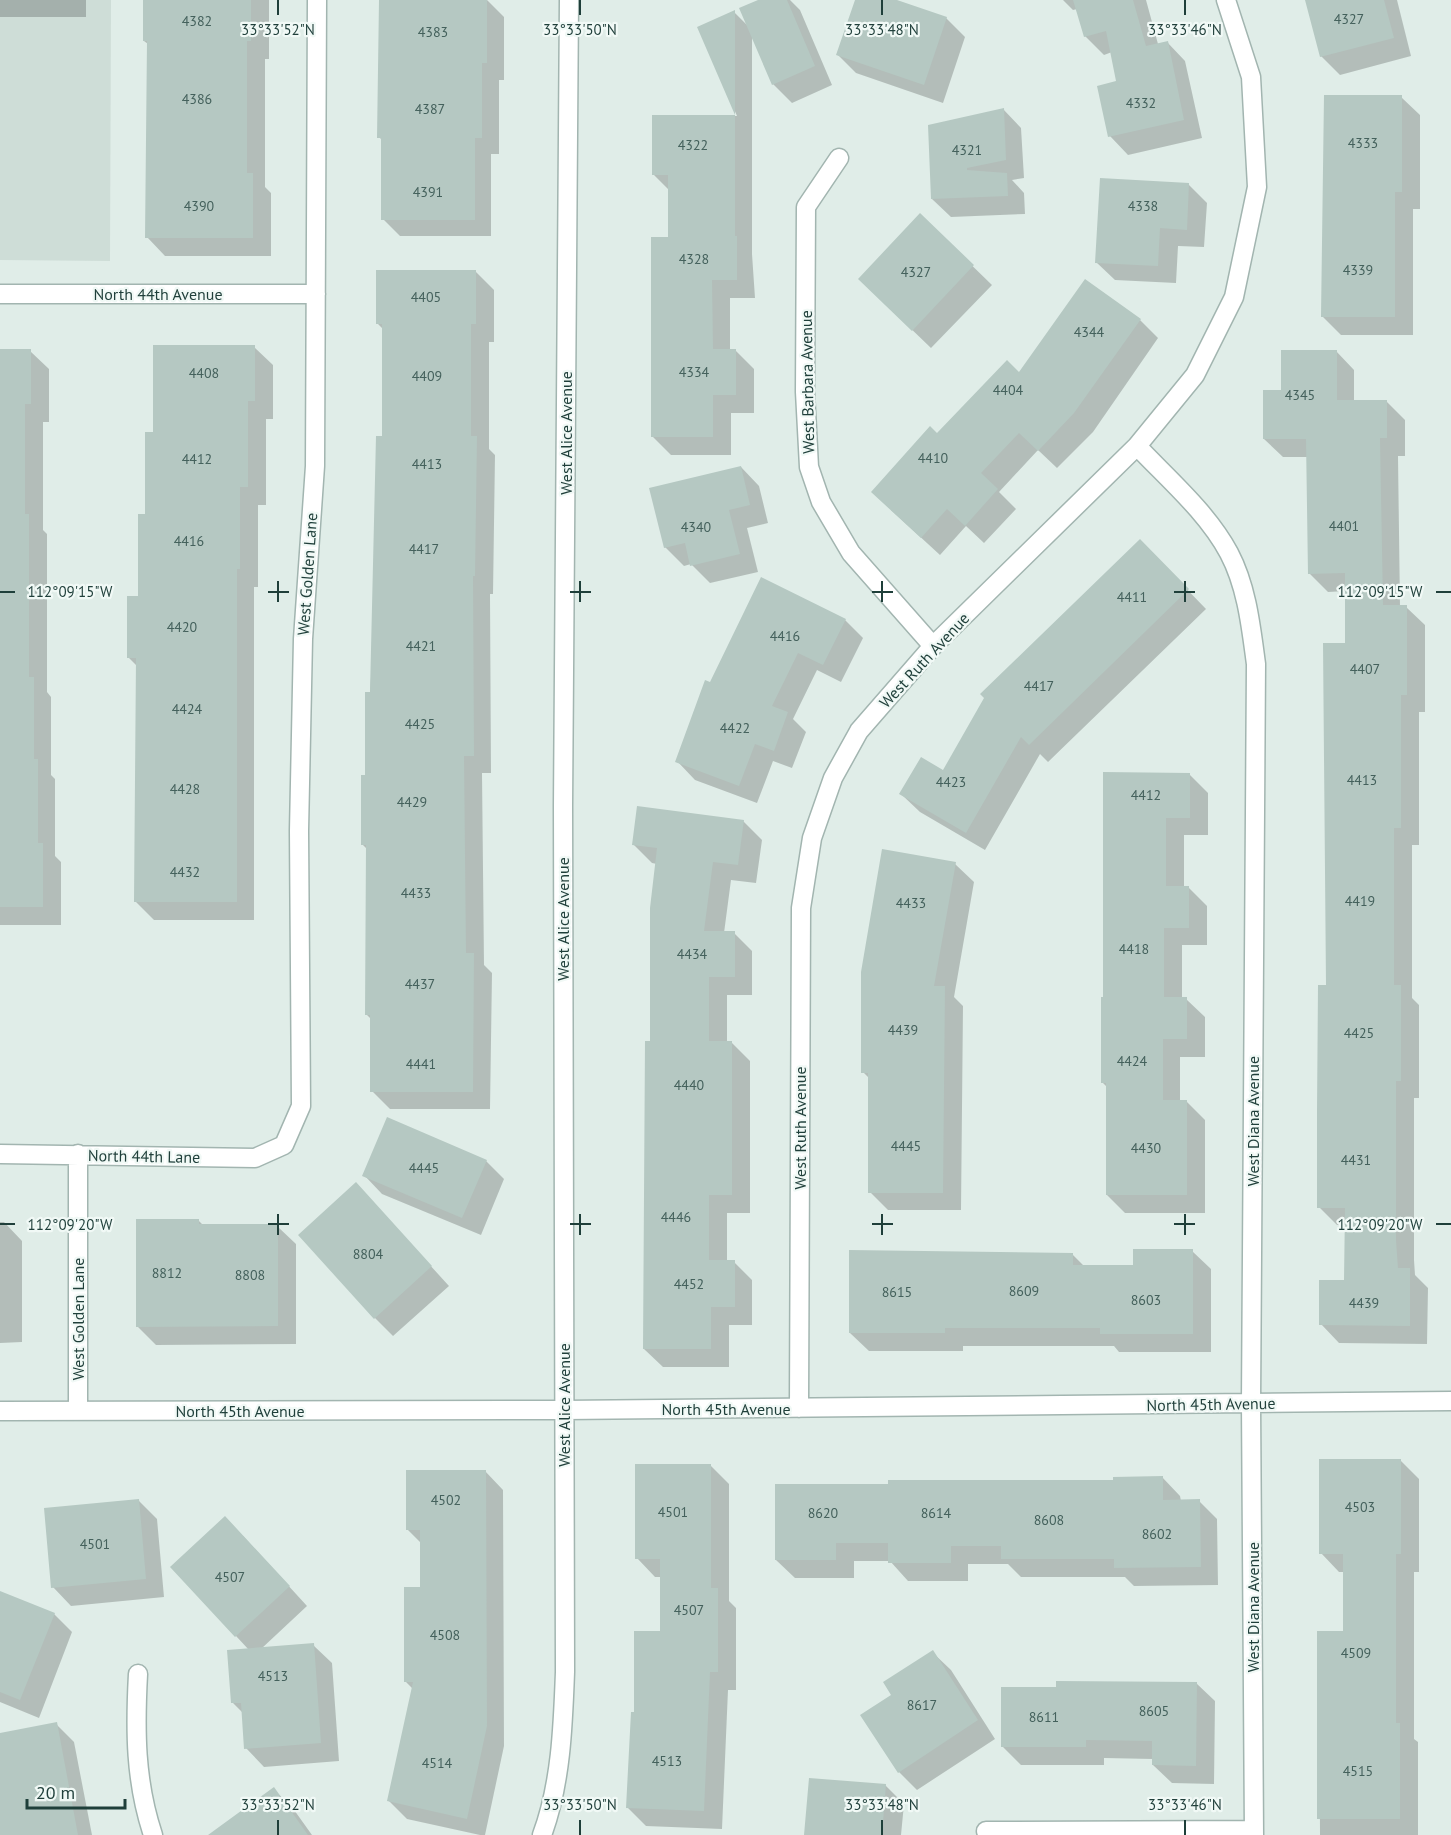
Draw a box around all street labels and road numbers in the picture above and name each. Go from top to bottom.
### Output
street label: North 44th Avenue [93,284,223,304]
street label: West Barbara Avenue [796,310,818,454]
street label: West Alice Avenue [556,371,576,495]
street label: West Golden Lane [293,512,321,636]
street label: West Ruth Avenue [875,608,973,712]
street label: West Alice Avenue [553,857,573,981]
street label: West Diana Avenue [1243,1056,1263,1186]
street label: West Ruth Avenue [790,1066,810,1190]
street label: North 44th Lane [88,1145,200,1167]
street label: West Golden Lane [68,1258,88,1380]
street label: West Alice Avenue [554,1343,574,1467]
street label: North 45th Avenue [1146,1393,1276,1415]
street label: North 45th Avenue [661,1399,791,1419]
street label: North 45th Avenue [175,1401,305,1421]
street label: West Diana Avenue [1243,1542,1263,1672]

